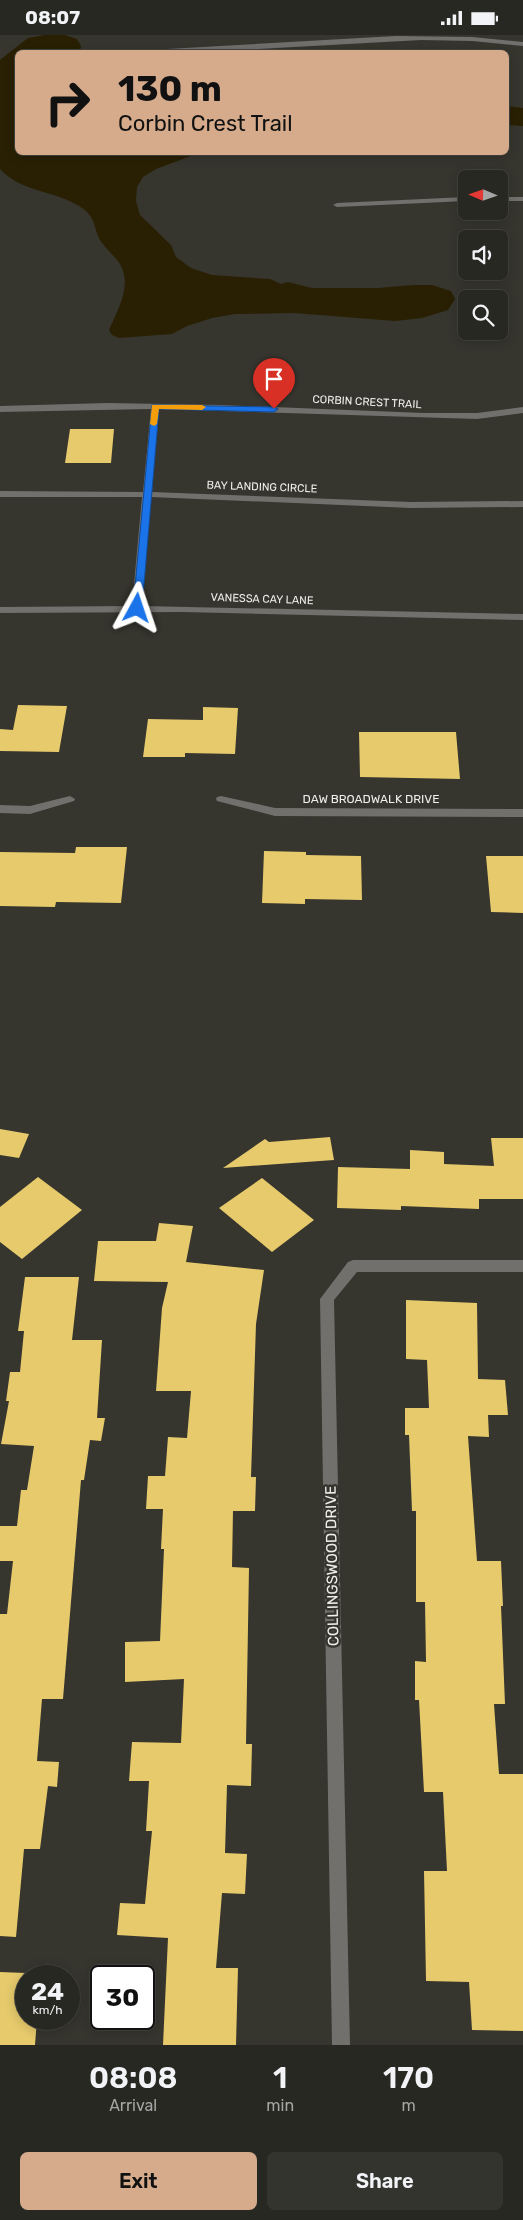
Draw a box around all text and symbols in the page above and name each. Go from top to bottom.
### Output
text: 08:07 [25,6,80,29]
text: 130 m [118,68,222,110]
icon: right [35,70,100,135]
text: Corbin Crest Trail [118,110,292,137]
north arrow [458,170,508,220]
map controls [458,170,508,340]
button: sound [458,230,508,280]
button: search [458,290,508,340]
pin [253,358,295,409]
icon: arrive [260,365,288,393]
street label: CORBIN CREST TRAIL [312,393,422,411]
street label: BAY LANDING CIRCLE [206,479,318,495]
position arrow [110,581,162,633]
street label: VANESSA CAY LANE [210,591,314,607]
street label: DAW BROADWALK DRIVE [303,792,439,806]
street label: COLLINGSWOOD DRIVE [322,1486,342,1646]
speed limit sign: 30 [90,1965,155,2030]
text: 24 [31,1977,64,2006]
text: km/h [33,2003,62,2017]
text: 08:08 [89,2060,177,2096]
text: 1 [273,2060,287,2096]
text: 170 [383,2060,434,2096]
text: Arrival [109,2096,157,2115]
text: min [266,2096,294,2115]
text: m [401,2096,416,2115]
button: Exit [20,2152,257,2210]
button: Share [267,2152,503,2210]

